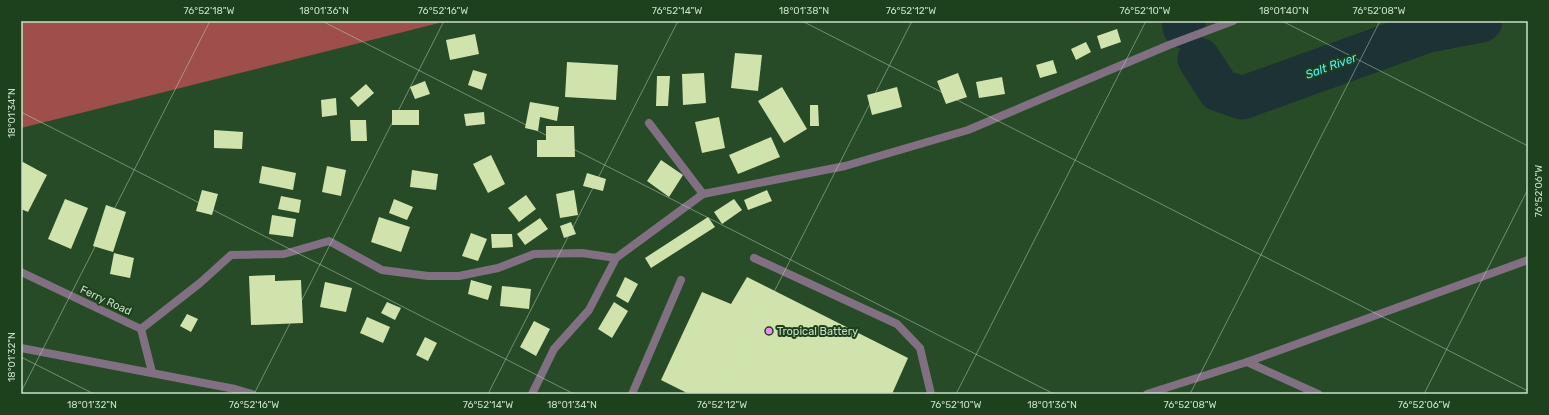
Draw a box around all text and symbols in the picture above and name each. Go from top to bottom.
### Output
text: 76°52'18"W [183,5,235,17]
text: 18°01'36"N [299,5,349,17]
text: 76°52'16"W [418,5,468,17]
text: 76°52'14"W [652,5,702,17]
text: 18°01'38"N [779,5,829,17]
text: 76°52'12"W [886,5,936,17]
text: 76°52'10"W [1119,5,1171,17]
text: 18°01'40"N [1259,5,1309,17]
text: 76°52'08"W [1352,5,1406,17]
water label: Salt River [1303,50,1359,82]
text: 18°01'34"N [6,88,18,138]
text: 76°52'06"W [1533,165,1545,217]
street label: Ferry Road [78,283,134,318]
place label: Tropical Battery [777,325,858,338]
marker: Tropical Battery [764,326,774,336]
text: 18°01'32"N [6,332,18,382]
text: 18°01'32"N [67,399,117,411]
text: 76°52'16"W [229,399,279,411]
text: 76°52'14"W [463,399,513,411]
text: 18°01'34"N [547,399,597,411]
text: 76°52'12"W [697,399,747,411]
text: 76°52'10"W [930,399,982,411]
text: 18°01'36"N [1027,399,1077,411]
text: 76°52'08"W [1163,399,1217,411]
text: 76°52'06"W [1398,399,1450,411]

